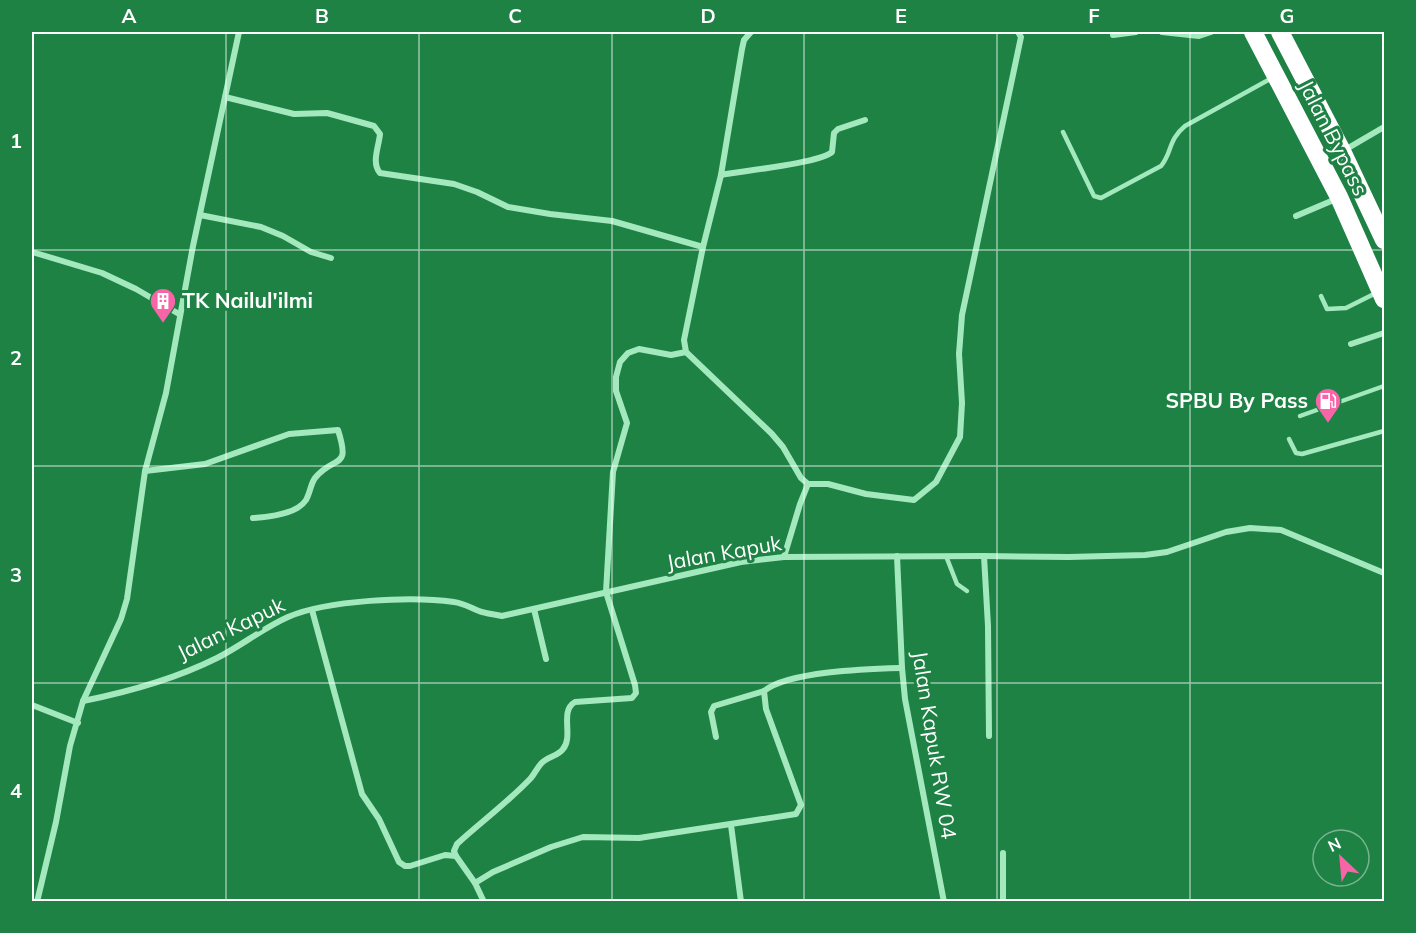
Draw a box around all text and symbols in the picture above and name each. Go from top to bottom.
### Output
text: A [122,3,137,28]
text: B [315,3,329,28]
text: C [508,3,522,28]
text: D [700,3,716,28]
text: E [895,3,907,28]
text: F [1088,3,1100,28]
text: G [1280,3,1294,28]
street label: Jalan Bypass [1294,75,1374,200]
text: 1 [10,128,22,153]
building icon: TK Nailul'ilmi [148,286,178,324]
place label: TK Nailul'ilmi [182,287,313,313]
text: 2 [10,345,22,370]
fuel station icon: SPBU By Pass [1313,386,1343,424]
place label: SPBU By Pass [1165,387,1308,413]
street label: Jalan Kapuk [664,529,784,575]
text: 3 [10,562,22,587]
street label: Jalan Kapuk [173,591,289,665]
street label: Jalan Kapuk RW 04 [907,649,963,841]
text: 4 [10,778,22,803]
north arrow [1311,828,1371,888]
text: N [1325,833,1344,856]

